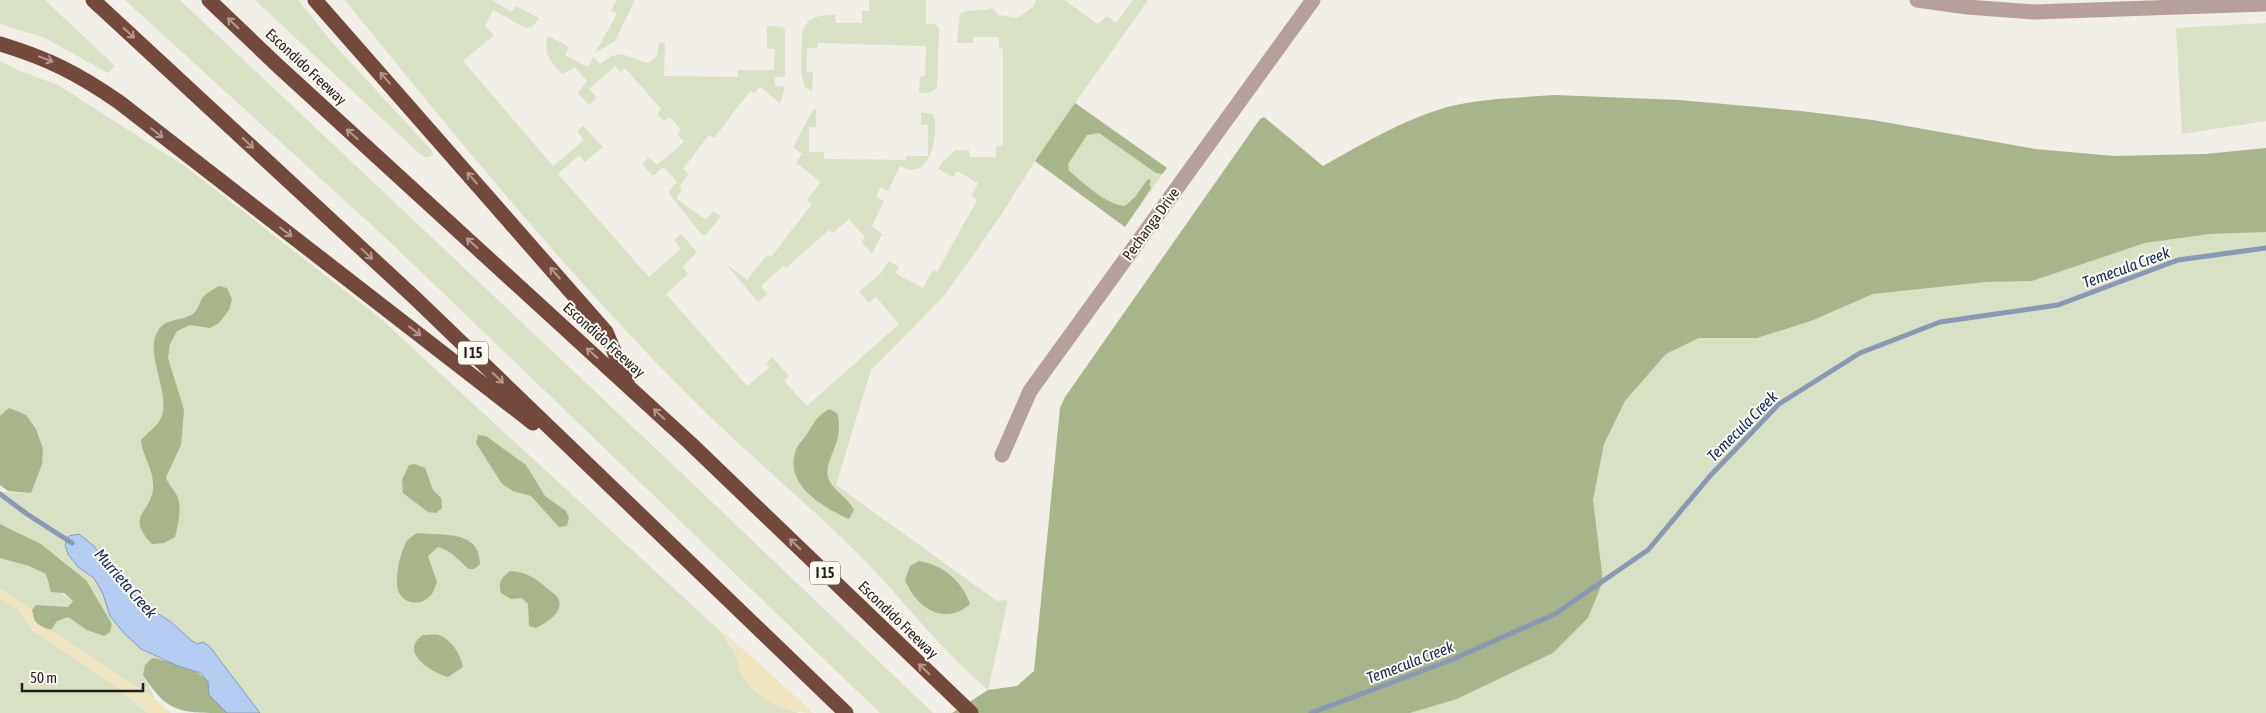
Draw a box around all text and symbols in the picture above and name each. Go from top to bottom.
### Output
one-way arrow [226,17,239,29]
street label: Escondido Freeway [263,25,350,108]
one-way arrow [122,27,135,39]
one-way arrow [38,55,53,64]
one-way arrow [379,72,391,85]
one-way arrow [151,127,164,138]
one-way arrow [345,128,358,139]
one-way arrow [242,137,255,149]
one-way arrow [466,171,478,184]
street label: Pechanga Drive [1119,184,1183,263]
one-way arrow [279,226,292,237]
one-way arrow [466,237,479,249]
water label: Temecula Creek [2080,243,2173,291]
one-way arrow [361,248,374,260]
one-way arrow [549,266,560,279]
street label: Escondido Freeway [560,299,649,381]
one-way arrow [408,326,421,337]
road number: I 15 [458,342,488,364]
one-way arrow [586,347,599,359]
one-way arrow [492,372,504,384]
water label: Temecula Creek [1703,387,1781,465]
one-way arrow [653,408,665,420]
one-way arrow [788,538,801,550]
water label: Murrieta Creek [91,545,161,622]
road number: I 15 [810,562,840,584]
street label: Escondido Freeway [855,577,942,662]
water label: Temecula Creek [1364,637,1457,687]
scale bar [22,660,144,692]
one-way arrow [918,663,931,675]
text: 50 m [30,669,57,686]

